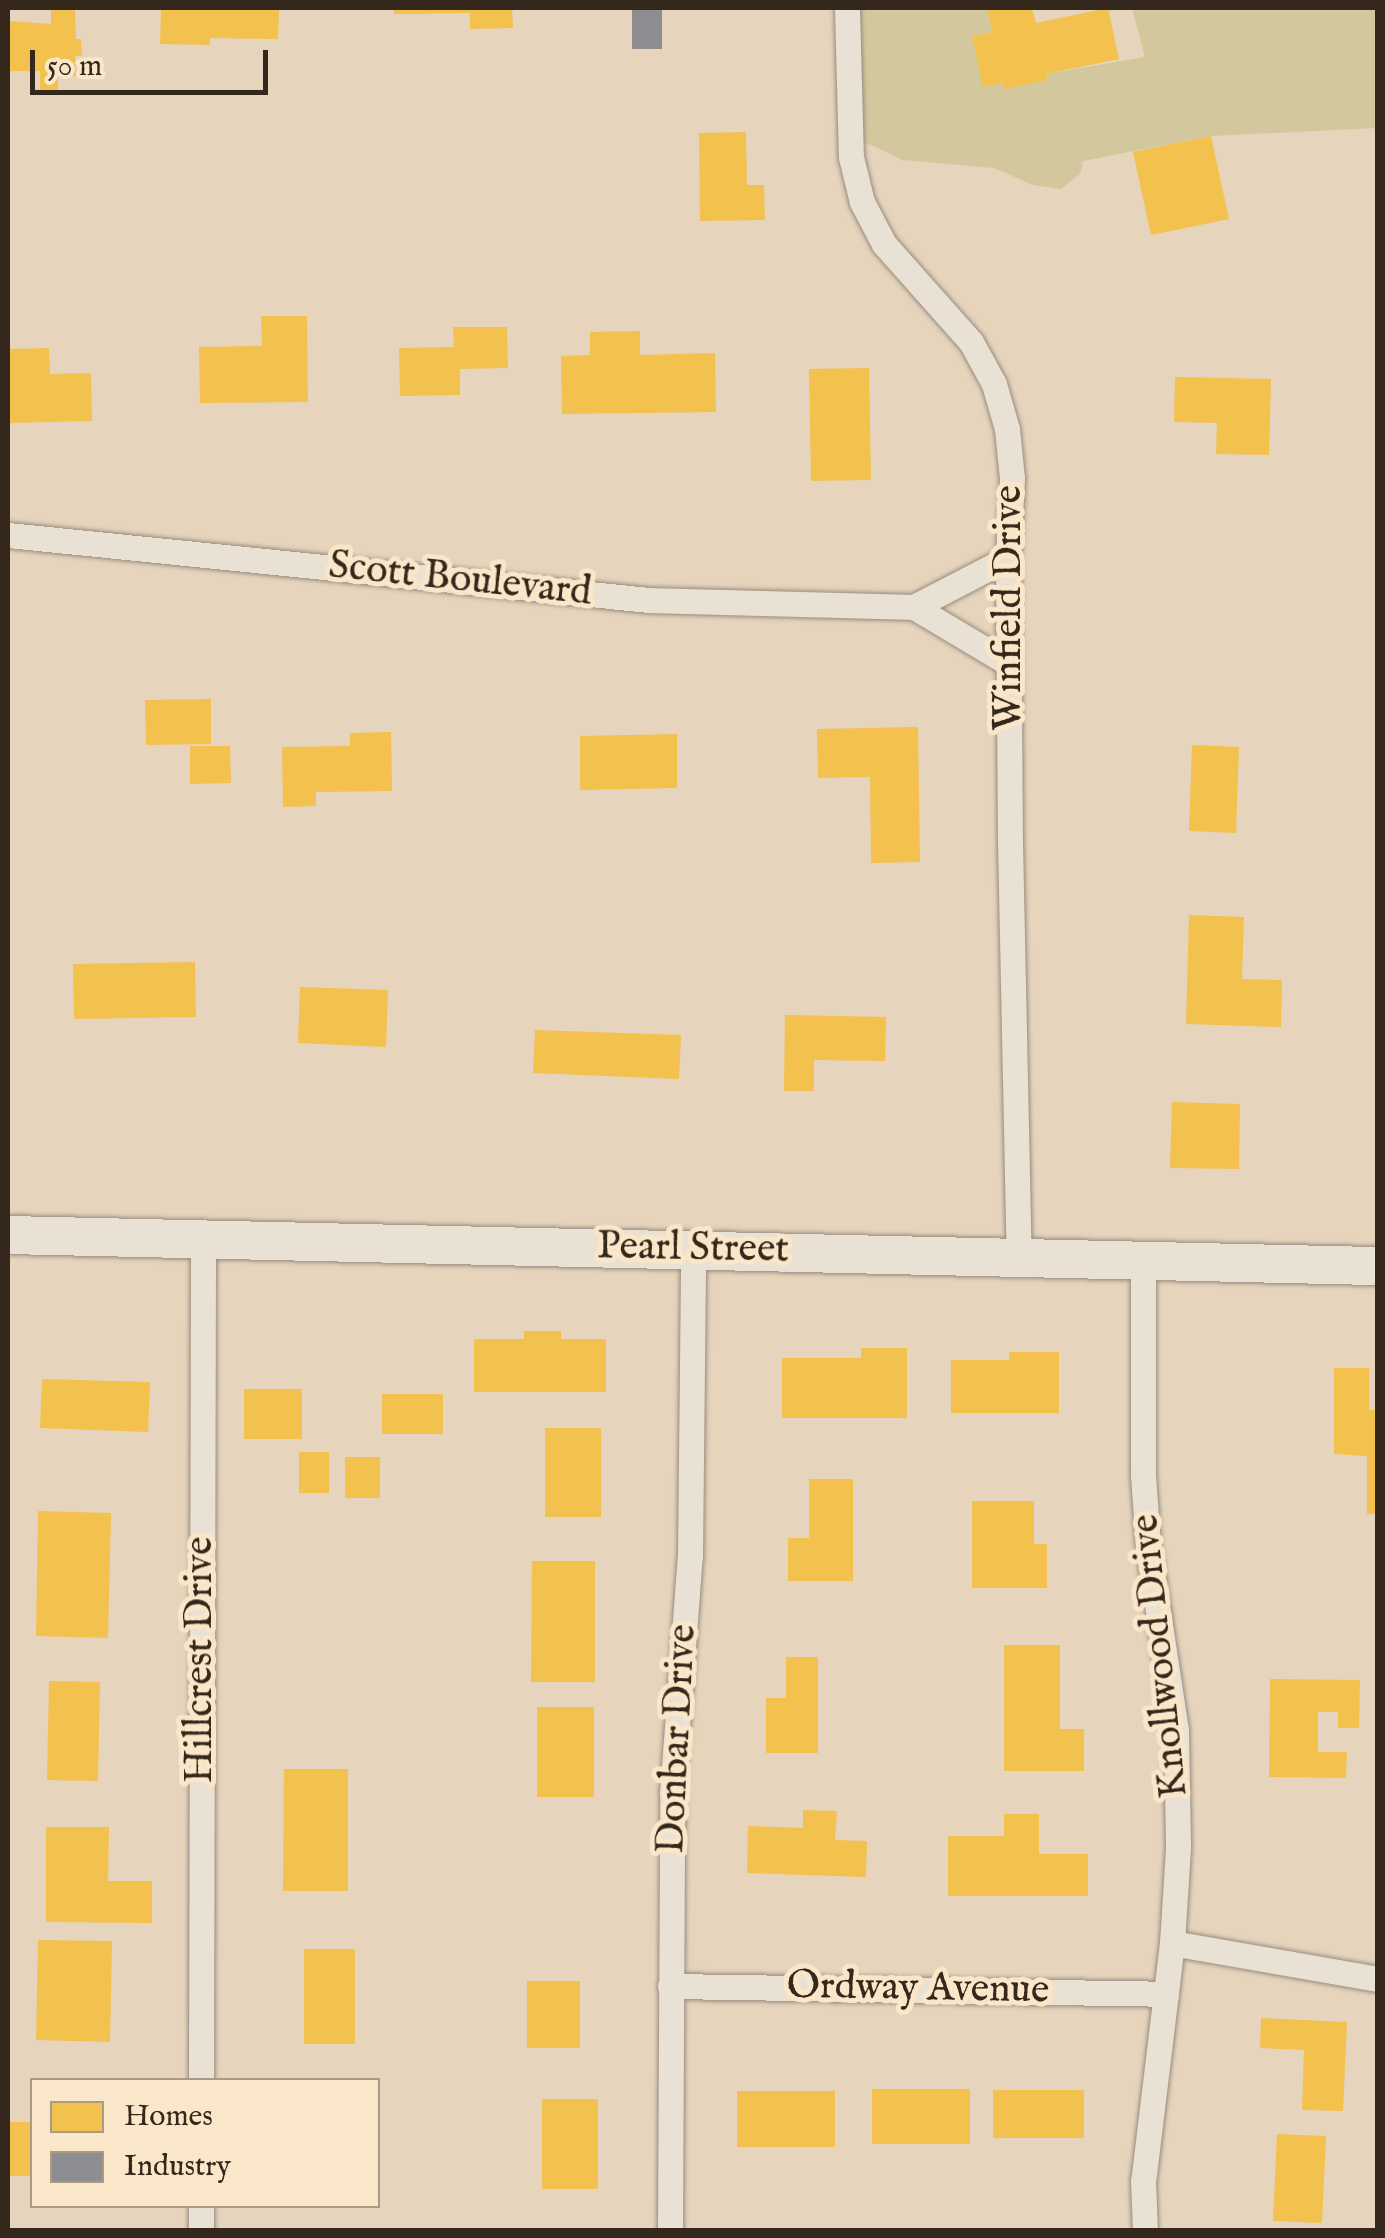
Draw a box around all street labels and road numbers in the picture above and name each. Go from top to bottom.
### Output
street label: Winfield Drive [986,485,1034,731]
street label: Scott Boulevard [326,542,594,618]
street label: Pearl Street [597,1223,789,1275]
street label: Knollwood Drive [1122,1512,1200,1800]
street label: Hillcrest Drive [177,1537,225,1783]
street label: Donbar Drive [648,1623,708,1855]
street label: Ordway Avenue [786,1963,1050,2015]

